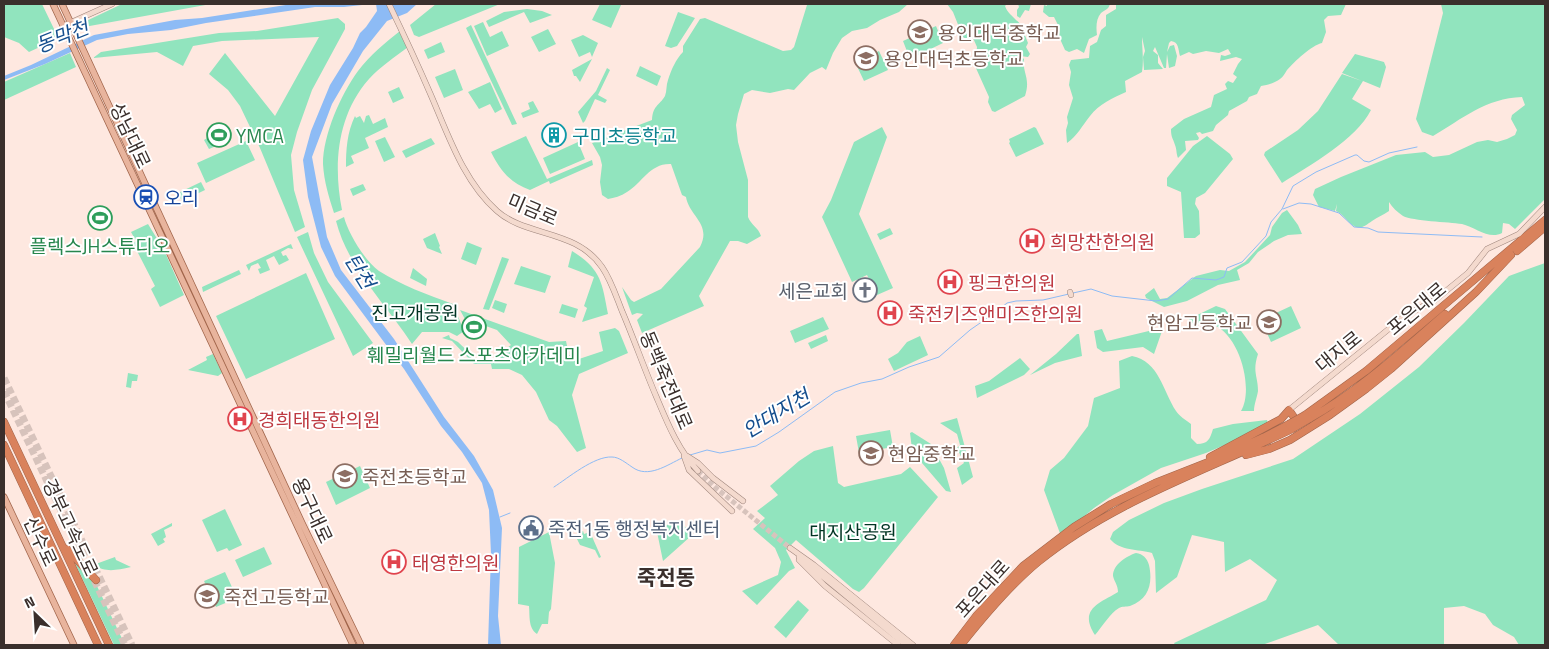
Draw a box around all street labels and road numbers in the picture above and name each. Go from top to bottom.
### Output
street label: 성남대로 [103,97,159,173]
street label: 미금로 [503,185,563,233]
street label: 포은대로 [1380,274,1452,342]
street label: 대지로 [1308,323,1368,379]
street label: 동백죽전대로 [633,326,701,434]
street label: 용구대로 [285,472,341,548]
street label: 경부고속도로 [36,473,106,581]
street label: 신수로 [17,511,65,571]
street label: 포은대로 [948,552,1016,624]

